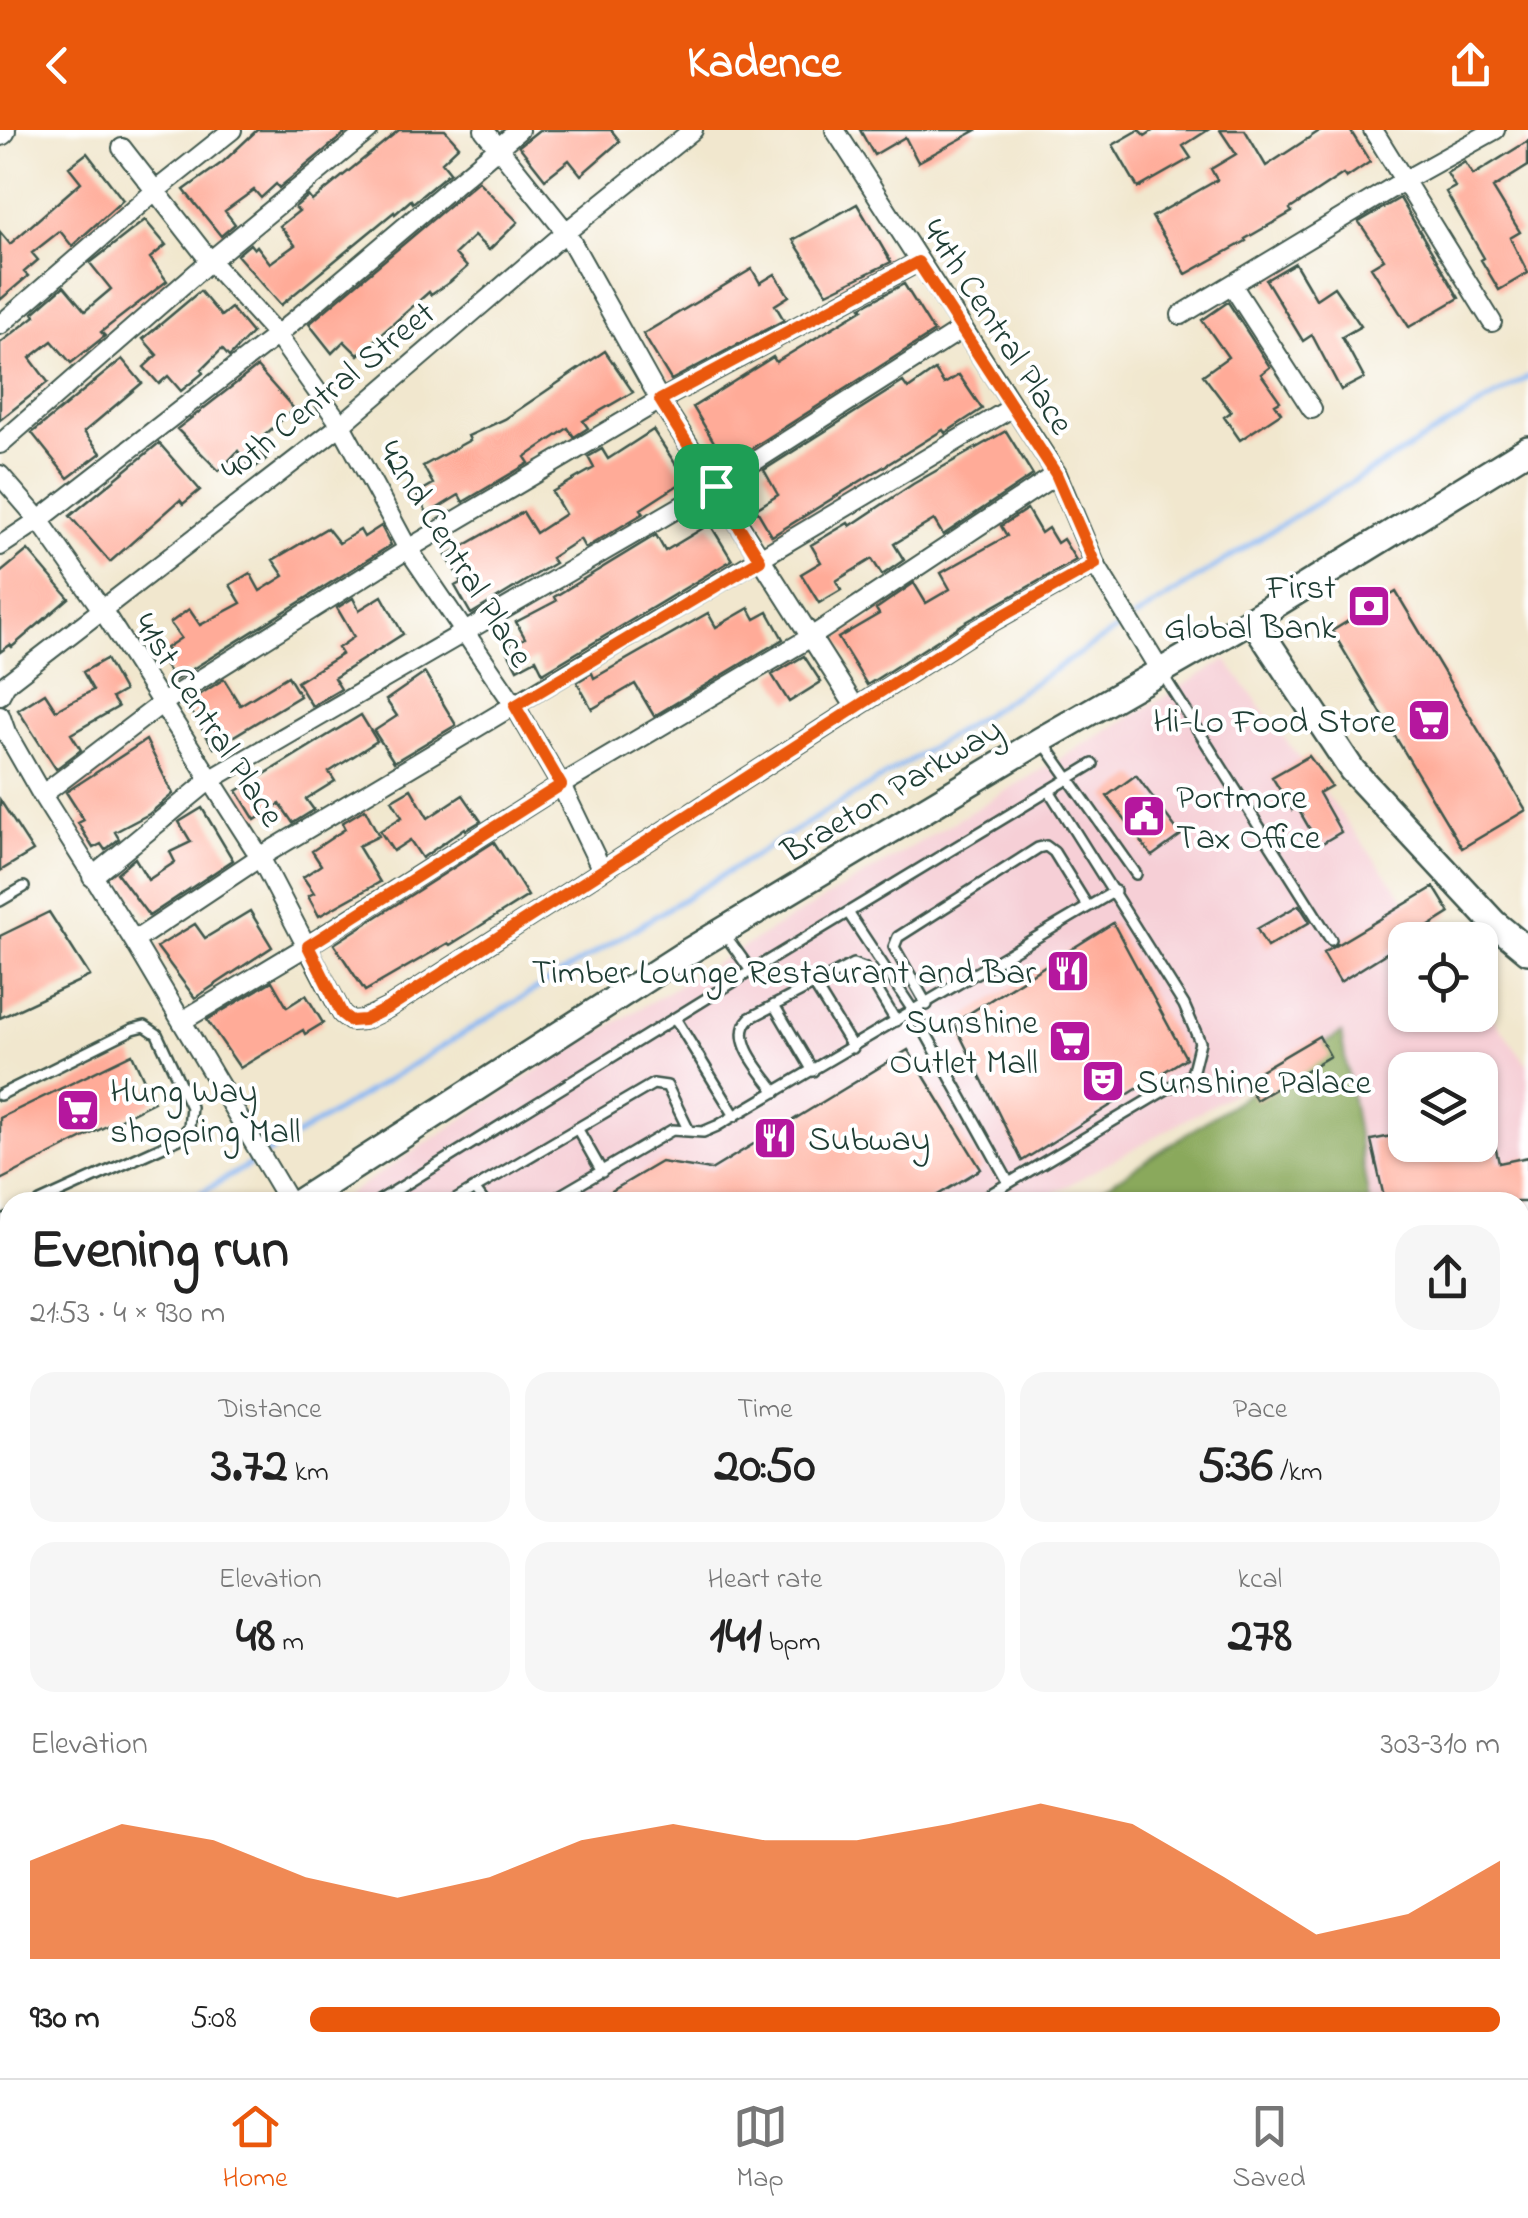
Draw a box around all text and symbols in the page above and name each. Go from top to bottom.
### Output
text: Kadence [687,32,841,98]
icon: back [30,38,85,93]
icon: share [1443,38,1498,93]
street label: 44th Central Place [907,210,1085,446]
street label: 40th Central Street [211,290,448,495]
street label: 42nd Central Place [364,431,545,679]
pin [674,444,759,529]
icon: arrive [689,459,744,514]
place label: First Global Bank [1164,564,1337,655]
bank icon: First Global Bank [1346,583,1392,629]
street label: 41st Central Place [119,604,296,838]
supermarket icon: Hi-Lo Food Store [1406,697,1452,743]
place label: Hi-Lo Food Store [1153,698,1396,749]
street label: Braeton Parkway [772,706,1013,879]
place label: Portmore Tax Office [1176,774,1321,865]
public building icon: Portmore Tax Office [1121,793,1167,839]
map controls [1388,922,1498,1162]
button: locate [1388,922,1498,1032]
restaurant icon: Timber Lounge Restaurant and Bar [1045,948,1091,994]
place label: Timber Lounge Restaurant and Bar [531,949,1036,1000]
place label: Sunshine Outlet Mall [889,999,1038,1090]
supermarket icon: Sunshine Outlet Mall [1047,1018,1093,1064]
button: layers [1388,1052,1498,1162]
theatre icon: Sunshine Palace [1080,1058,1126,1104]
place label: Sunshine Palace [1136,1059,1371,1110]
place label: Hung Way shopping Mall [110,1068,301,1159]
supermarket icon: Hung Way shopping Mall [55,1087,101,1133]
restaurant icon: Subway [752,1115,798,1161]
place label: Subway [808,1116,930,1167]
text: Evening run [30,1213,289,1293]
button: share [1395,1225,1500,1330]
text: 21:53 · 4 × 930 m [30,1291,225,1338]
text: Distance [218,1390,322,1431]
text: Time [737,1390,793,1431]
text: Pace [1233,1390,1287,1431]
text: 3.72 [211,1431,288,1504]
text: 20:50 [715,1431,815,1504]
text: 5:36 [1197,1431,1273,1504]
text: km [288,1453,329,1494]
text: /km [1273,1453,1323,1494]
text: Elevation [219,1560,321,1601]
text: Heart rate [708,1560,822,1601]
text: kcal [1238,1560,1282,1601]
text: 48 [236,1601,275,1674]
text: 141 [709,1601,762,1674]
text: 278 [1228,1601,1292,1674]
text: m [275,1623,304,1664]
text: bpm [762,1623,821,1664]
text: Elevation [30,1722,148,1769]
text: 303–310 m [1380,1722,1500,1769]
text: 930 m [30,1996,100,2043]
text: 5:08 [190,1996,237,2043]
tab: Home [222,2099,288,2200]
tab: Map [733,2099,788,2200]
tab: Saved [1232,2099,1306,2200]

